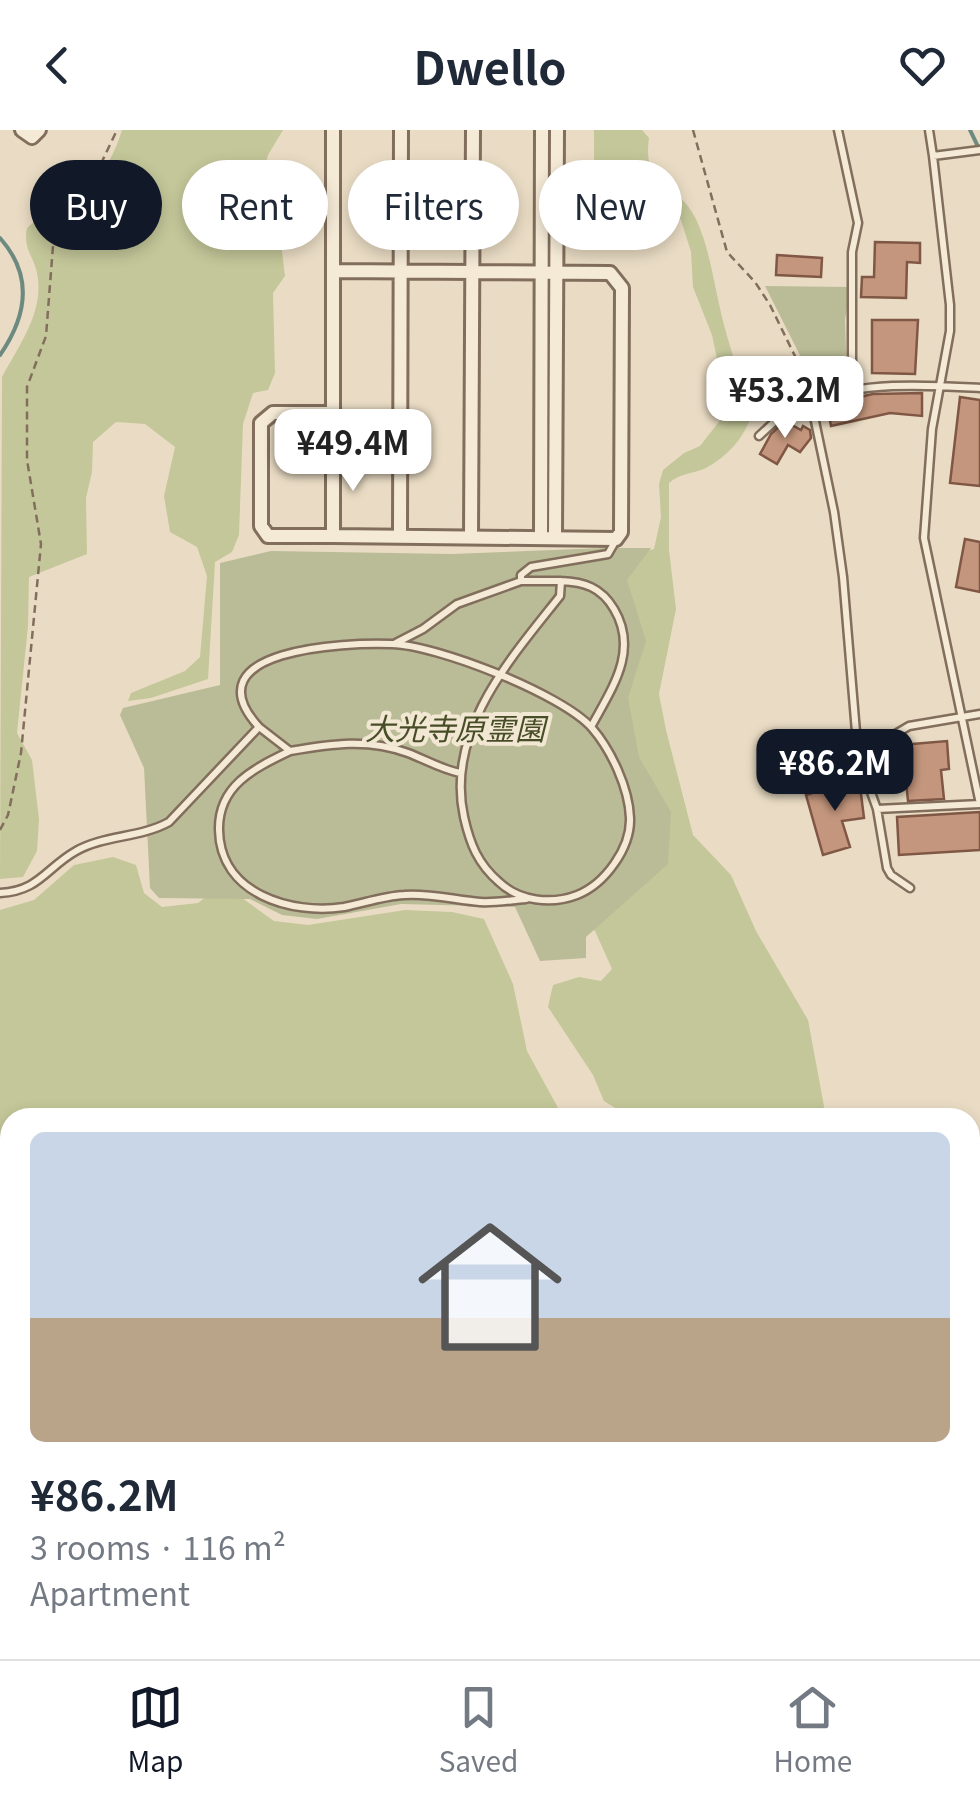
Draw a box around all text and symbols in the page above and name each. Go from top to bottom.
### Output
text: Dwello [414,33,567,98]
icon: back [30,38,85,93]
icon: heart [895,38,950,93]
chip: Buy [30,160,162,250]
chip: Rent [182,160,328,250]
chip: Filters [348,160,519,250]
chip: New [539,160,682,250]
pin: ¥53.2M [704,356,866,441]
text: ¥53.2M [728,365,842,411]
pin: ¥49.4M [272,409,434,494]
text: ¥49.4M [296,418,410,464]
park label: 大光寺原霊園 [365,705,549,749]
pin: ¥86.2M [754,729,916,814]
text: ¥86.2M [778,738,892,784]
icon: home [400,1197,580,1377]
text: ¥86.2M [30,1462,179,1523]
text: 3 rooms · 116 m² [30,1523,286,1569]
text: Apartment [30,1569,190,1615]
tab: Map [128,1680,183,1780]
tab: Saved [439,1680,518,1780]
tab: Home [774,1680,852,1780]

